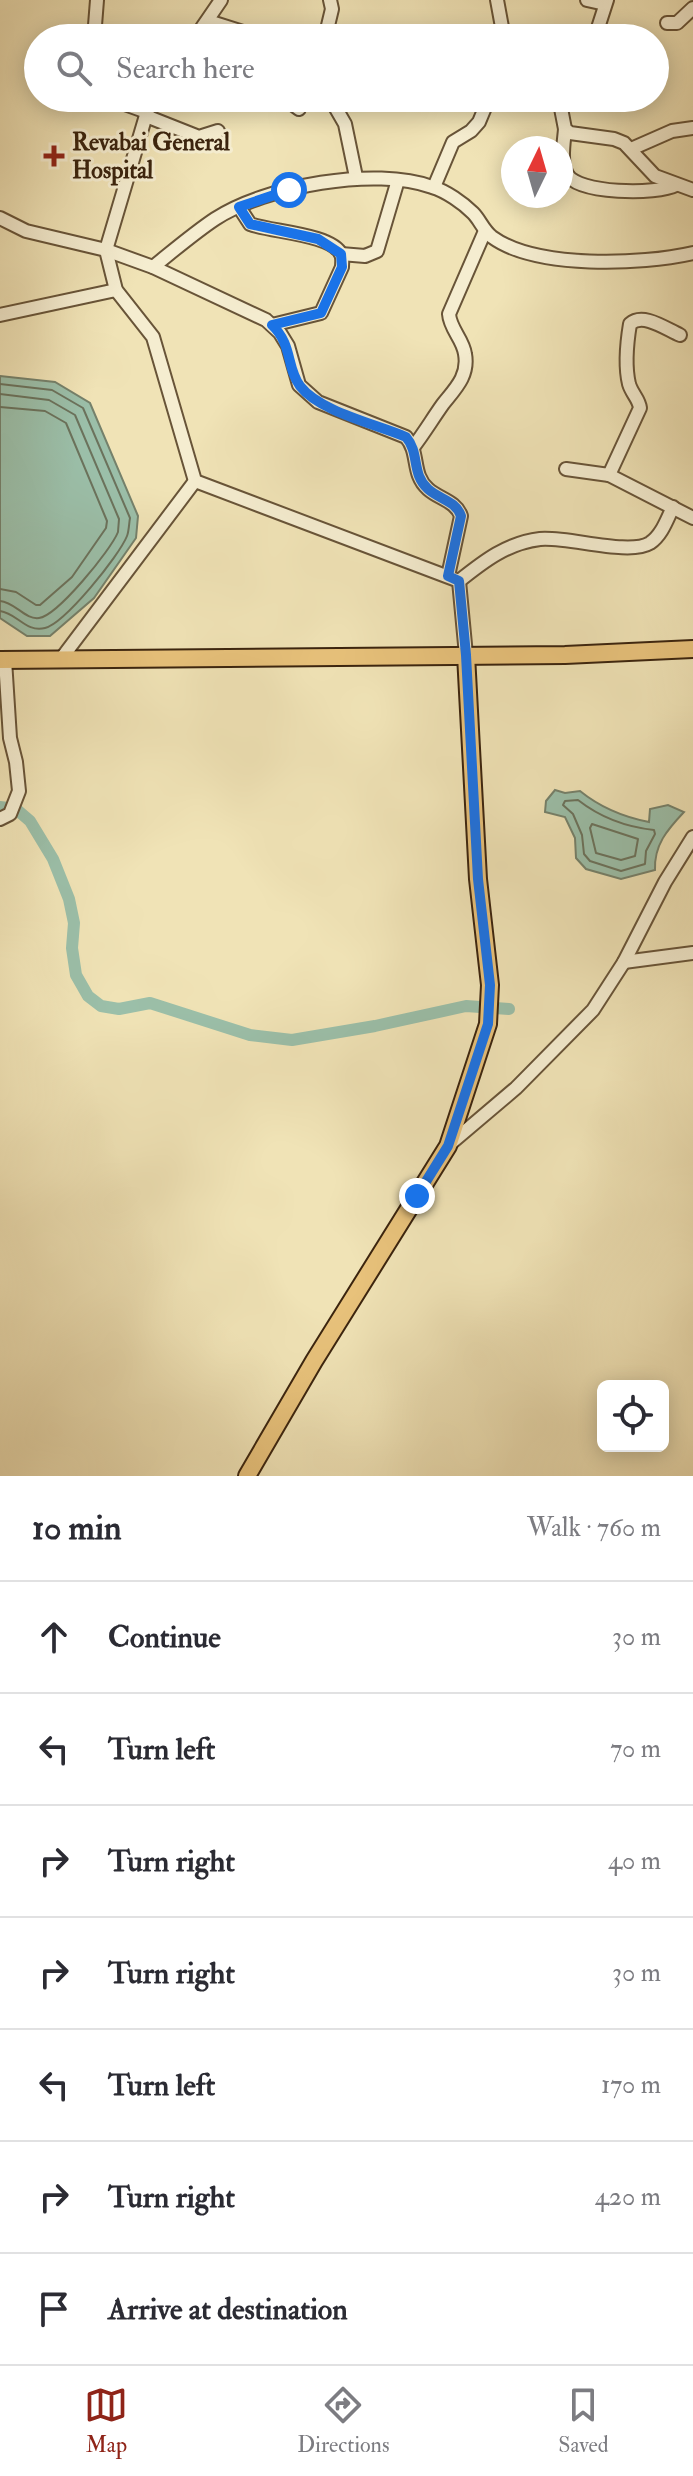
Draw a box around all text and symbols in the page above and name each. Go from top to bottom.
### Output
search box [24,24,669,112]
icon: search [52,46,96,90]
text: Search here [116,50,255,87]
place label: Revabai General Hospital [72,127,231,186]
north arrow [501,136,573,208]
marker: Revabai General Hospital [43,145,65,167]
route start [271,172,307,208]
route end [399,1178,435,1214]
map controls [597,1380,669,1452]
button: locate [597,1380,669,1452]
text: 10 min [32,1507,121,1550]
text: Walk · 760 m [527,1512,661,1544]
icon: ahead [32,1615,76,1659]
text: Continue [108,1619,221,1656]
text: 30 m [612,1621,661,1653]
icon: left [32,1727,76,1771]
text: Turn left [108,1731,215,1768]
text: 70 m [610,1733,661,1765]
icon: right [32,1839,76,1883]
text: Turn right [108,1843,235,1880]
text: 40 m [608,1845,661,1877]
icon: right [32,1951,76,1995]
text: Turn right [108,1955,235,1992]
text: 30 m [612,1957,661,1989]
icon: left [32,2063,76,2107]
text: Turn left [108,2067,215,2104]
text: 170 m [601,2069,661,2101]
icon: right [32,2175,76,2219]
text: Turn right [108,2179,235,2216]
text: 420 m [595,2181,661,2213]
icon: arrive [32,2287,76,2331]
text: Arrive at destination [108,2291,348,2328]
tab: Map [84,2383,128,2459]
tab: Directions [297,2383,390,2459]
tab: Saved [558,2383,609,2459]

